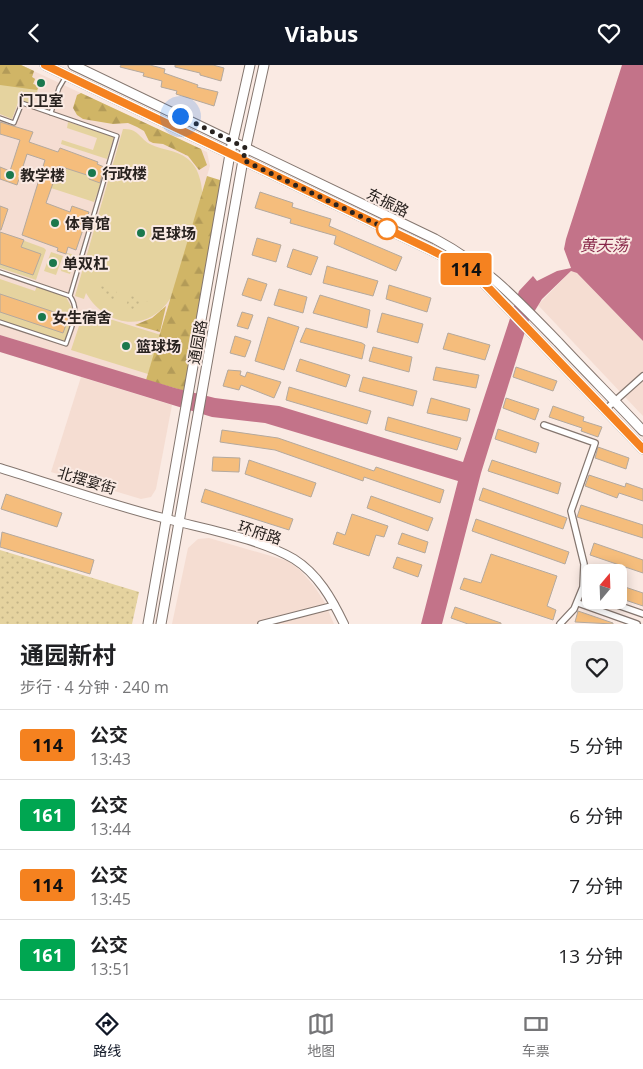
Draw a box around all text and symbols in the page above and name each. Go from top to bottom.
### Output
text: Viabus [285,18,358,48]
icon: back [20,19,48,47]
icon: heart [595,19,623,47]
marker: 门卫室 [35,77,47,89]
place label: 门卫室 [18,90,64,110]
your location [168,104,193,129]
place label: 行政楼 [102,163,147,183]
place label: 教学楼 [20,165,65,185]
marker: 行政楼 [86,167,98,179]
marker: 教学楼 [4,169,16,181]
street label: 东振路 [363,183,413,221]
place label: 体育馆 [65,213,110,233]
marker: 体育馆 [49,217,61,229]
unlabelled marker [376,218,398,240]
place label: 足球场 [151,223,196,243]
marker: 足球场 [135,227,147,239]
water label: 黄天荡 [580,234,631,256]
place label: 单双杠 [63,253,108,273]
line badge: 114 [437,253,495,285]
marker: 单双杠 [47,257,59,269]
text: 114 [451,257,481,281]
place label: 女生宿舍 [52,307,112,327]
marker: 女生宿舍 [36,311,48,323]
street label: 通园路 [183,318,211,366]
place label: 篮球场 [136,336,181,356]
marker: 篮球场 [120,340,132,352]
street label: 北摆宴街 [55,462,119,498]
street label: 环府路 [236,516,284,548]
north arrow [582,564,628,609]
map controls [582,564,627,609]
text: 通园新村 [20,638,116,671]
button: heart [571,641,623,693]
text: 步行 · 4 分钟 · 240 m [20,676,169,698]
text: 公交 [90,722,128,748]
text: 114 [32,733,63,757]
text: 5 分钟 [569,733,623,759]
text: 13:43 [90,748,131,770]
text: 公交 [90,792,128,818]
text: 161 [32,803,63,827]
text: 6 分钟 [569,803,623,829]
text: 13:44 [90,818,131,840]
text: 公交 [90,862,128,888]
text: 114 [32,873,63,897]
text: 7 分钟 [569,873,623,899]
text: 13:45 [90,888,131,910]
text: 公交 [90,932,128,958]
text: 161 [32,943,63,967]
text: 13 分钟 [558,943,623,969]
text: 13:51 [90,958,131,980]
tab: 路线 [93,1010,121,1060]
tab: 地图 [307,1010,335,1060]
tab: 车票 [522,1010,550,1060]

